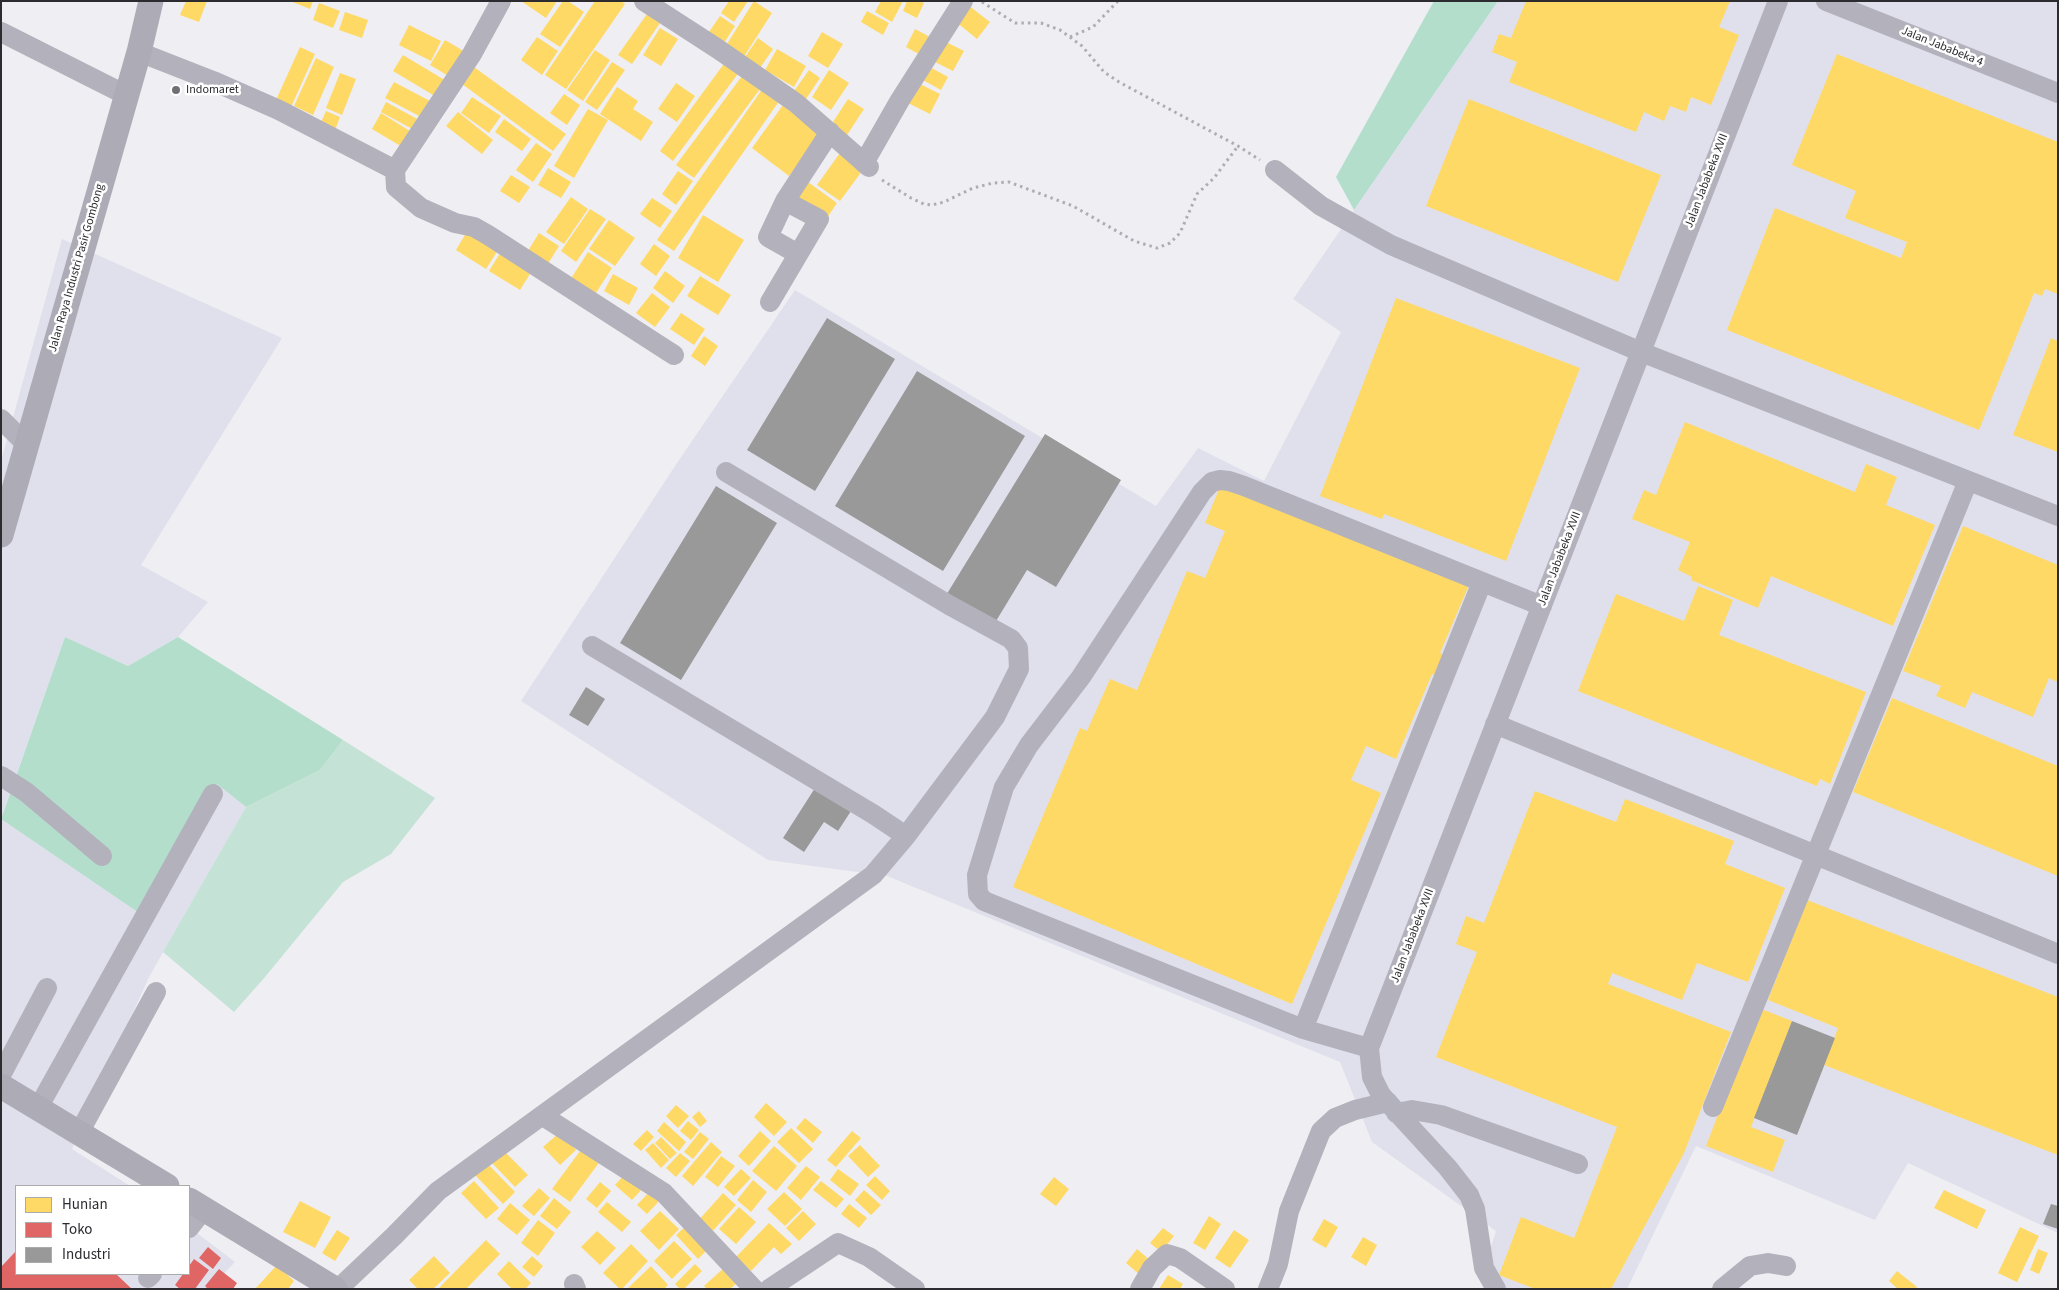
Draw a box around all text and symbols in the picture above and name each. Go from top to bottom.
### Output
street label: Jalan Jababeka 4 [1899,24,1985,70]
place label: Indomaret [186,83,239,97]
marker: Indomaret [170,84,182,96]
street label: Jalan Jababeka XVII [1682,132,1732,230]
street label: Jalan Raya Industri Pasir Gombong [46,182,108,354]
street label: Jalan Jababeka XVII [1535,510,1585,608]
street label: Jalan Jababeka XVII [1388,887,1438,985]
legend [15,1185,190,1275]
text: Hunian [62,1194,108,1215]
text: Toko [62,1219,92,1240]
text: Industri [62,1244,111,1265]

